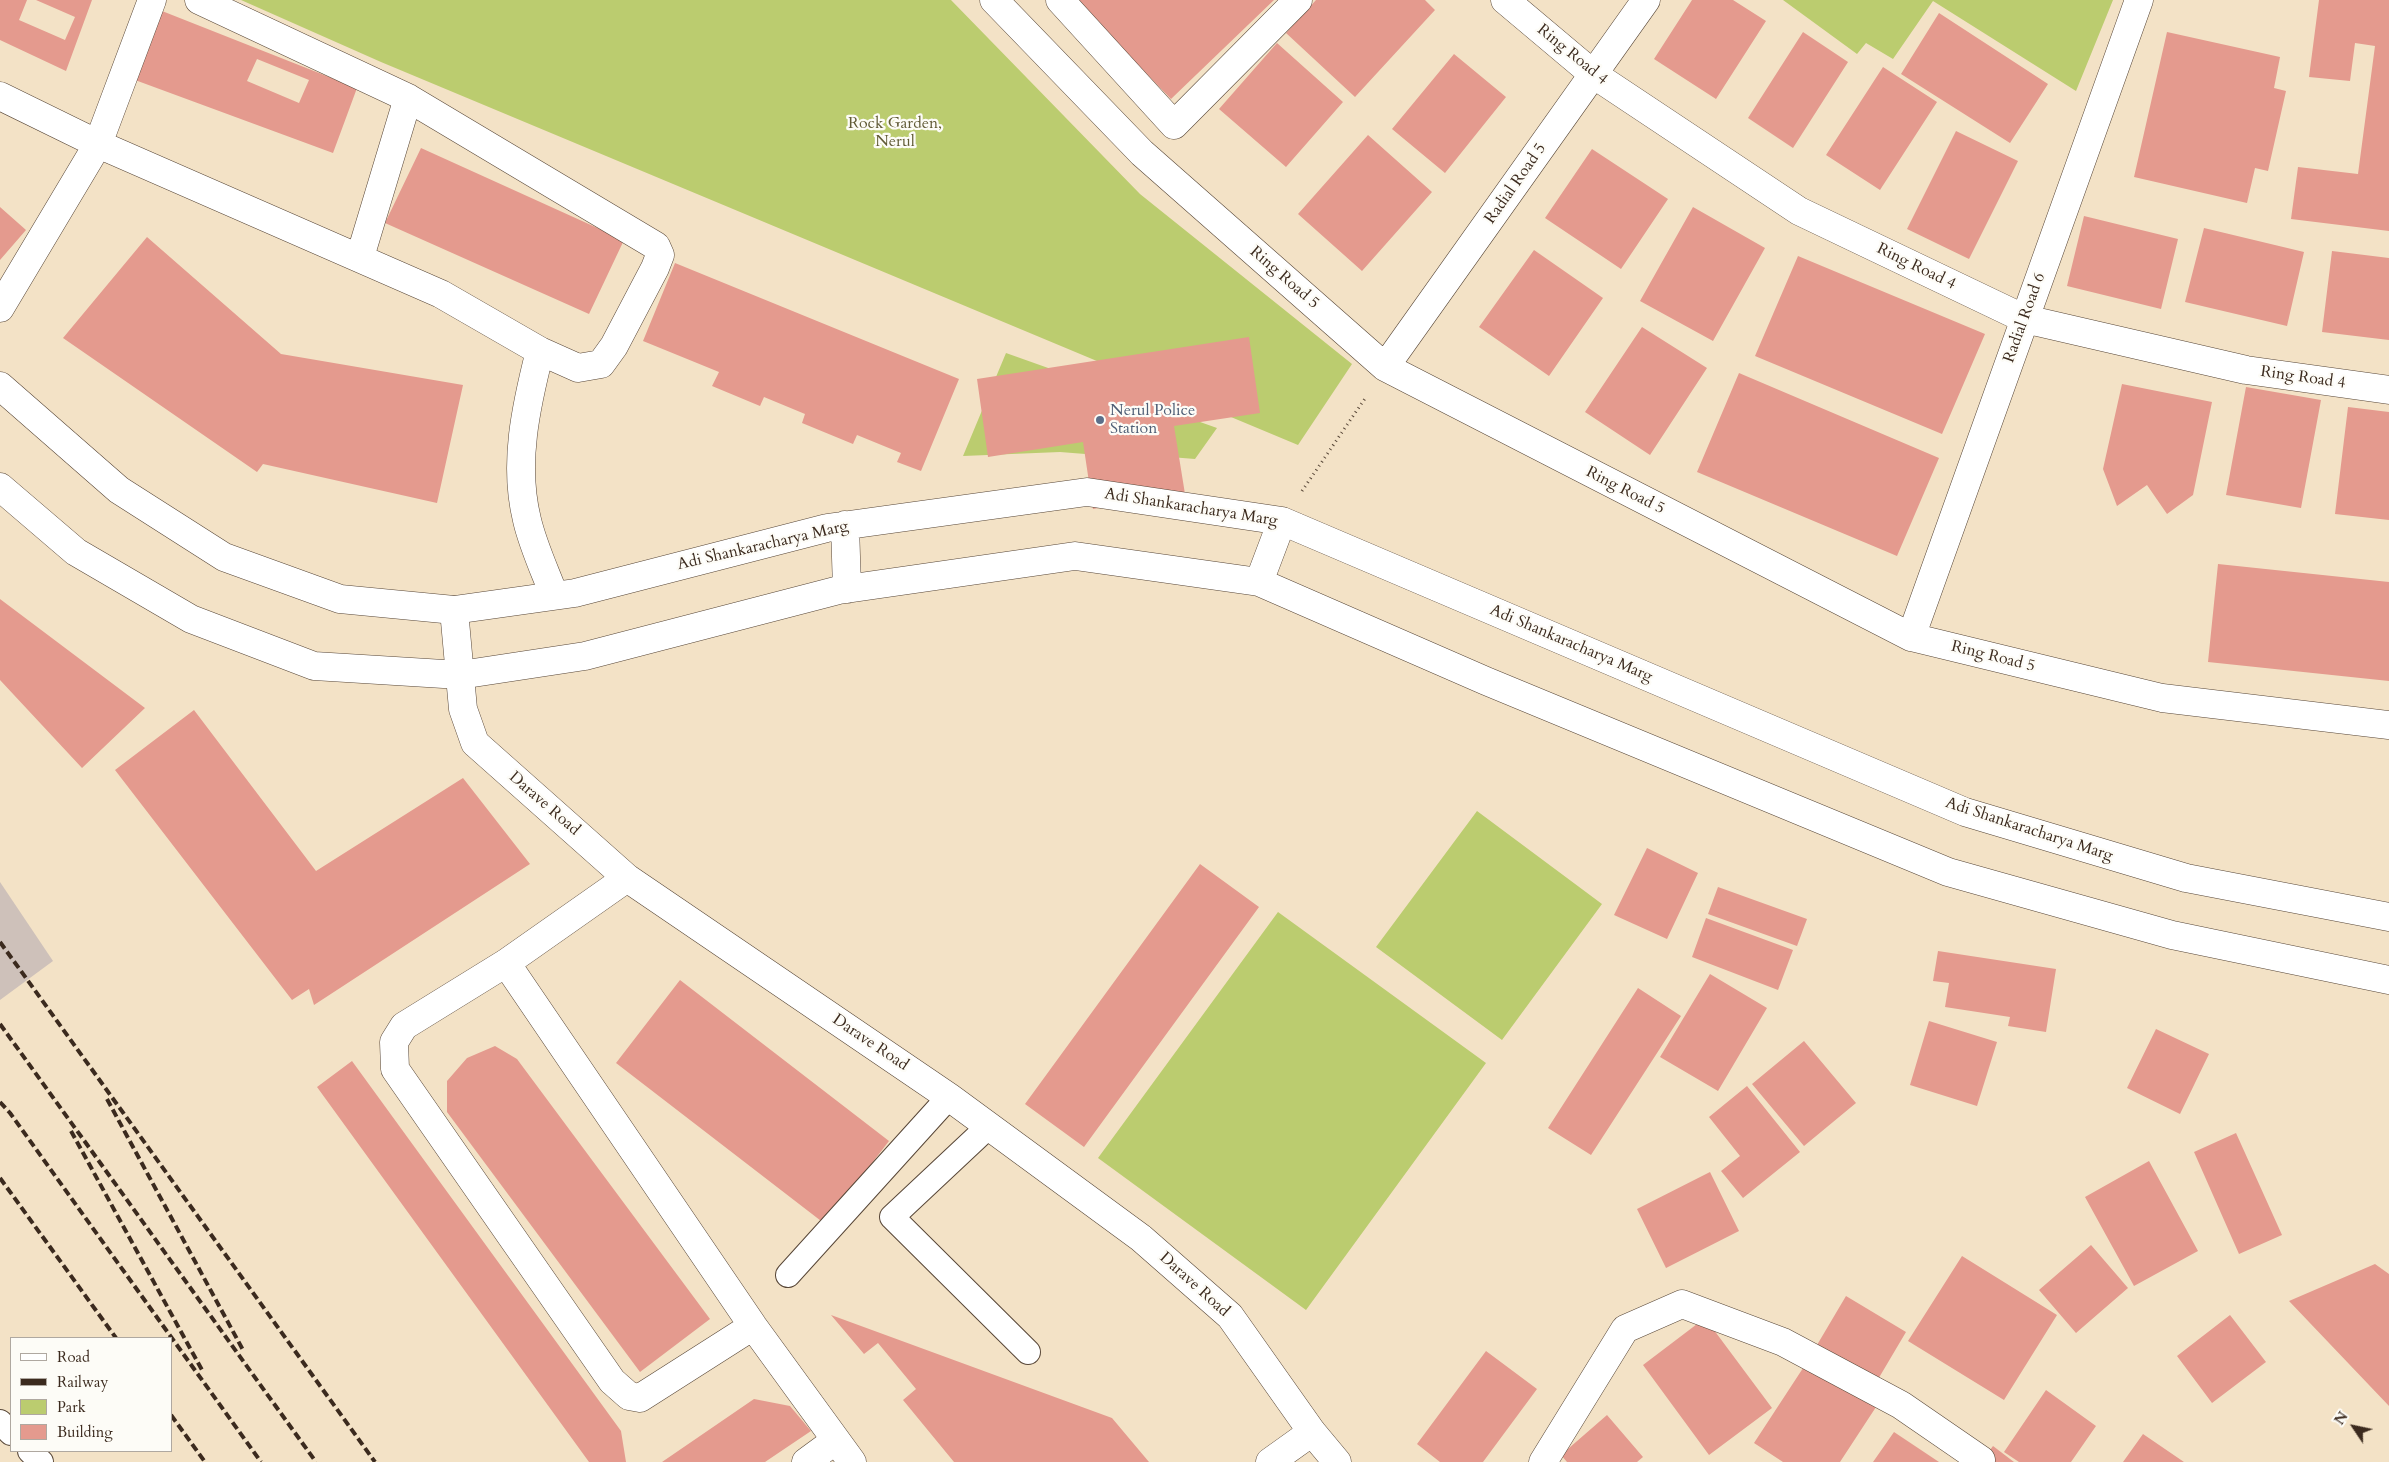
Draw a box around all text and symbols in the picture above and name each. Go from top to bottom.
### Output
street label: Ring Road 4 [1533,21,1611,89]
park label: Rock Garden, Nerul [848,114,942,152]
street label: Radial Road 5 [1481,140,1551,228]
street label: Ring Road 4 [1873,240,1959,294]
street label: Ring Road 5 [1245,243,1323,313]
street label: Radial Road 6 [2000,271,2050,365]
street label: Ring Road 4 [2259,363,2347,393]
place label: Nerul Police Station [1110,401,1195,439]
marker: Nerul Police Station [1094,414,1106,426]
street label: Ring Road 5 [1583,463,1667,519]
street label: Adi Shankaracharya Marg [1103,485,1279,531]
street label: Adi Shankaracharya Marg [676,517,850,575]
street label: Adi Shankaracharya Marg [1487,601,1655,687]
street label: Ring Road 5 [1949,637,2037,677]
street label: Darave Road [505,768,583,840]
street label: Adi Shankaracharya Marg [1943,794,2115,866]
street label: Darave Road [828,1011,912,1075]
street label: Darave Road [1155,1249,1233,1321]
legend [10,1337,172,1452]
text: Road [57,1347,90,1367]
text: Railway [57,1372,108,1392]
text: Park [57,1397,86,1417]
north arrow [2329,1402,2379,1452]
text: N [2330,1408,2352,1429]
text: Building [57,1422,113,1442]

